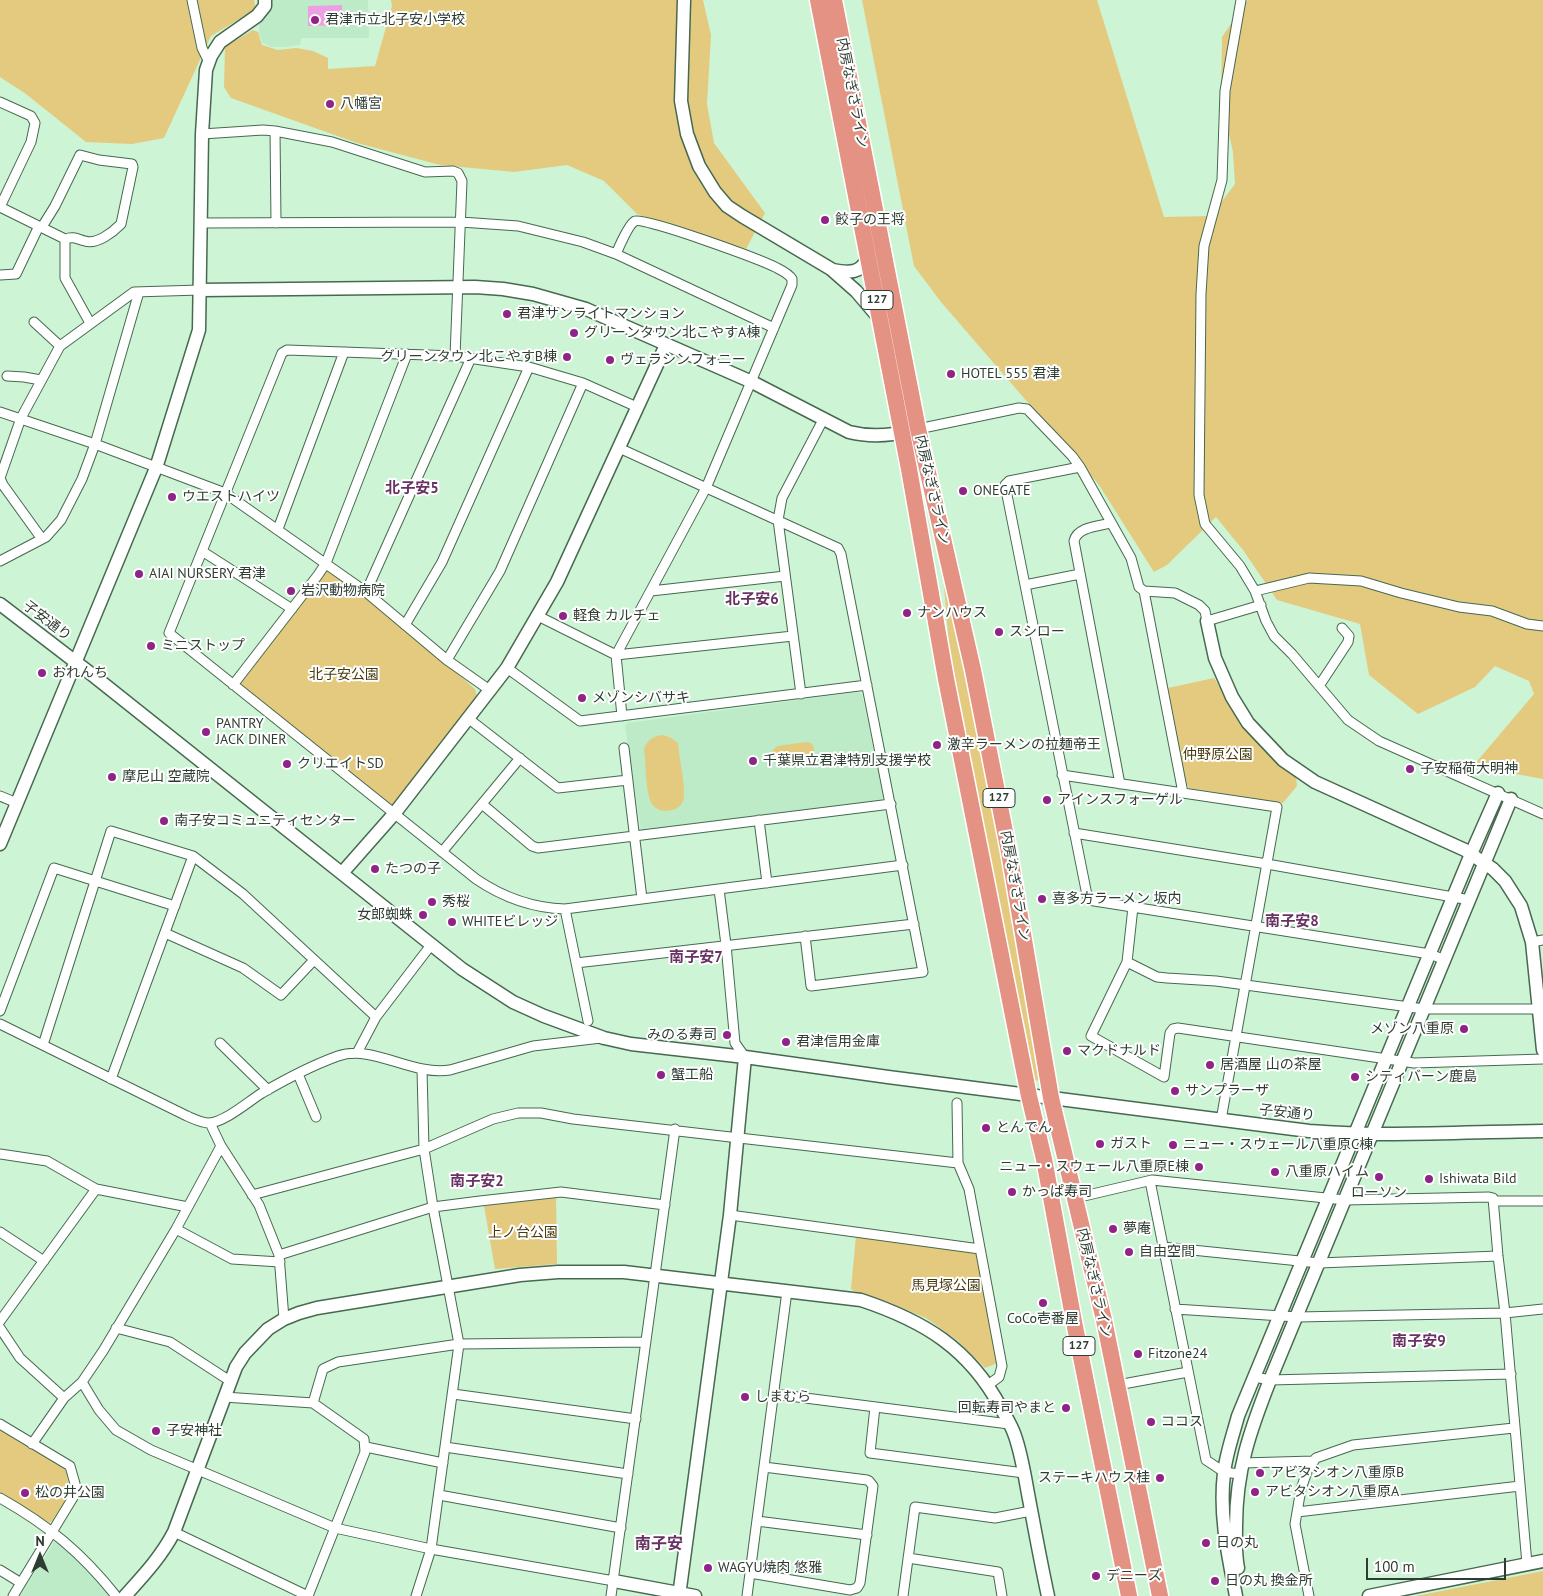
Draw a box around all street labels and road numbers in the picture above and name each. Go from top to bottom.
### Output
street label: 内房なぎさライン [833,36,871,150]
road number: 127 [861,290,893,310]
street label: 内房なぎさライン [911,434,953,546]
street label: 子安通り [20,597,74,645]
road number: 127 [983,788,1015,808]
street label: 内房なぎさライン [997,829,1033,943]
street label: 子安通り [1258,1102,1316,1124]
street label: 内房なぎさライン [1073,1227,1115,1339]
road number: 127 [1063,1336,1095,1355]

